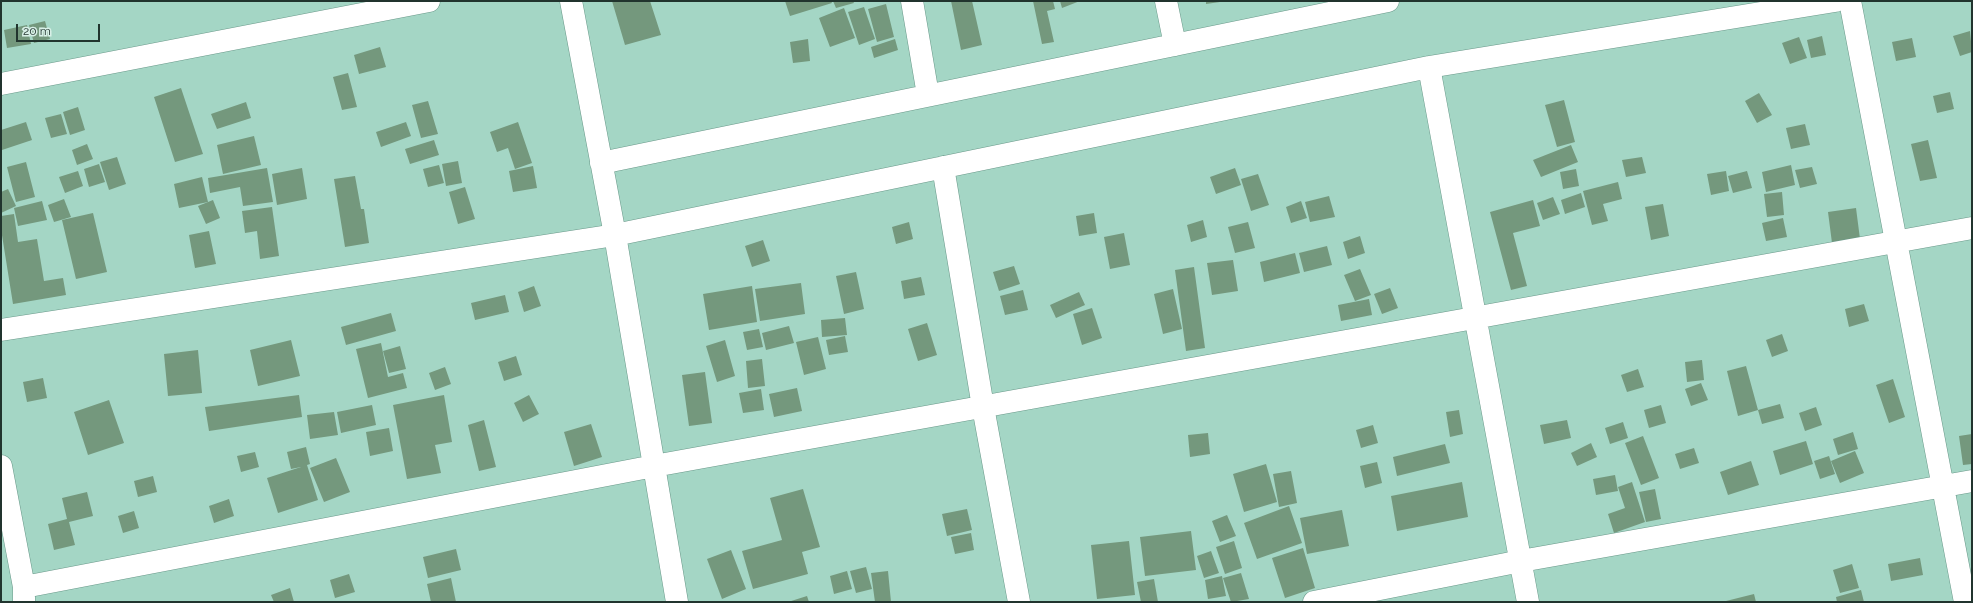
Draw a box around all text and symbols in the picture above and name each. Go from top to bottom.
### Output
scale bar [18,16,102,42]
text: 20 m [23,24,51,38]

